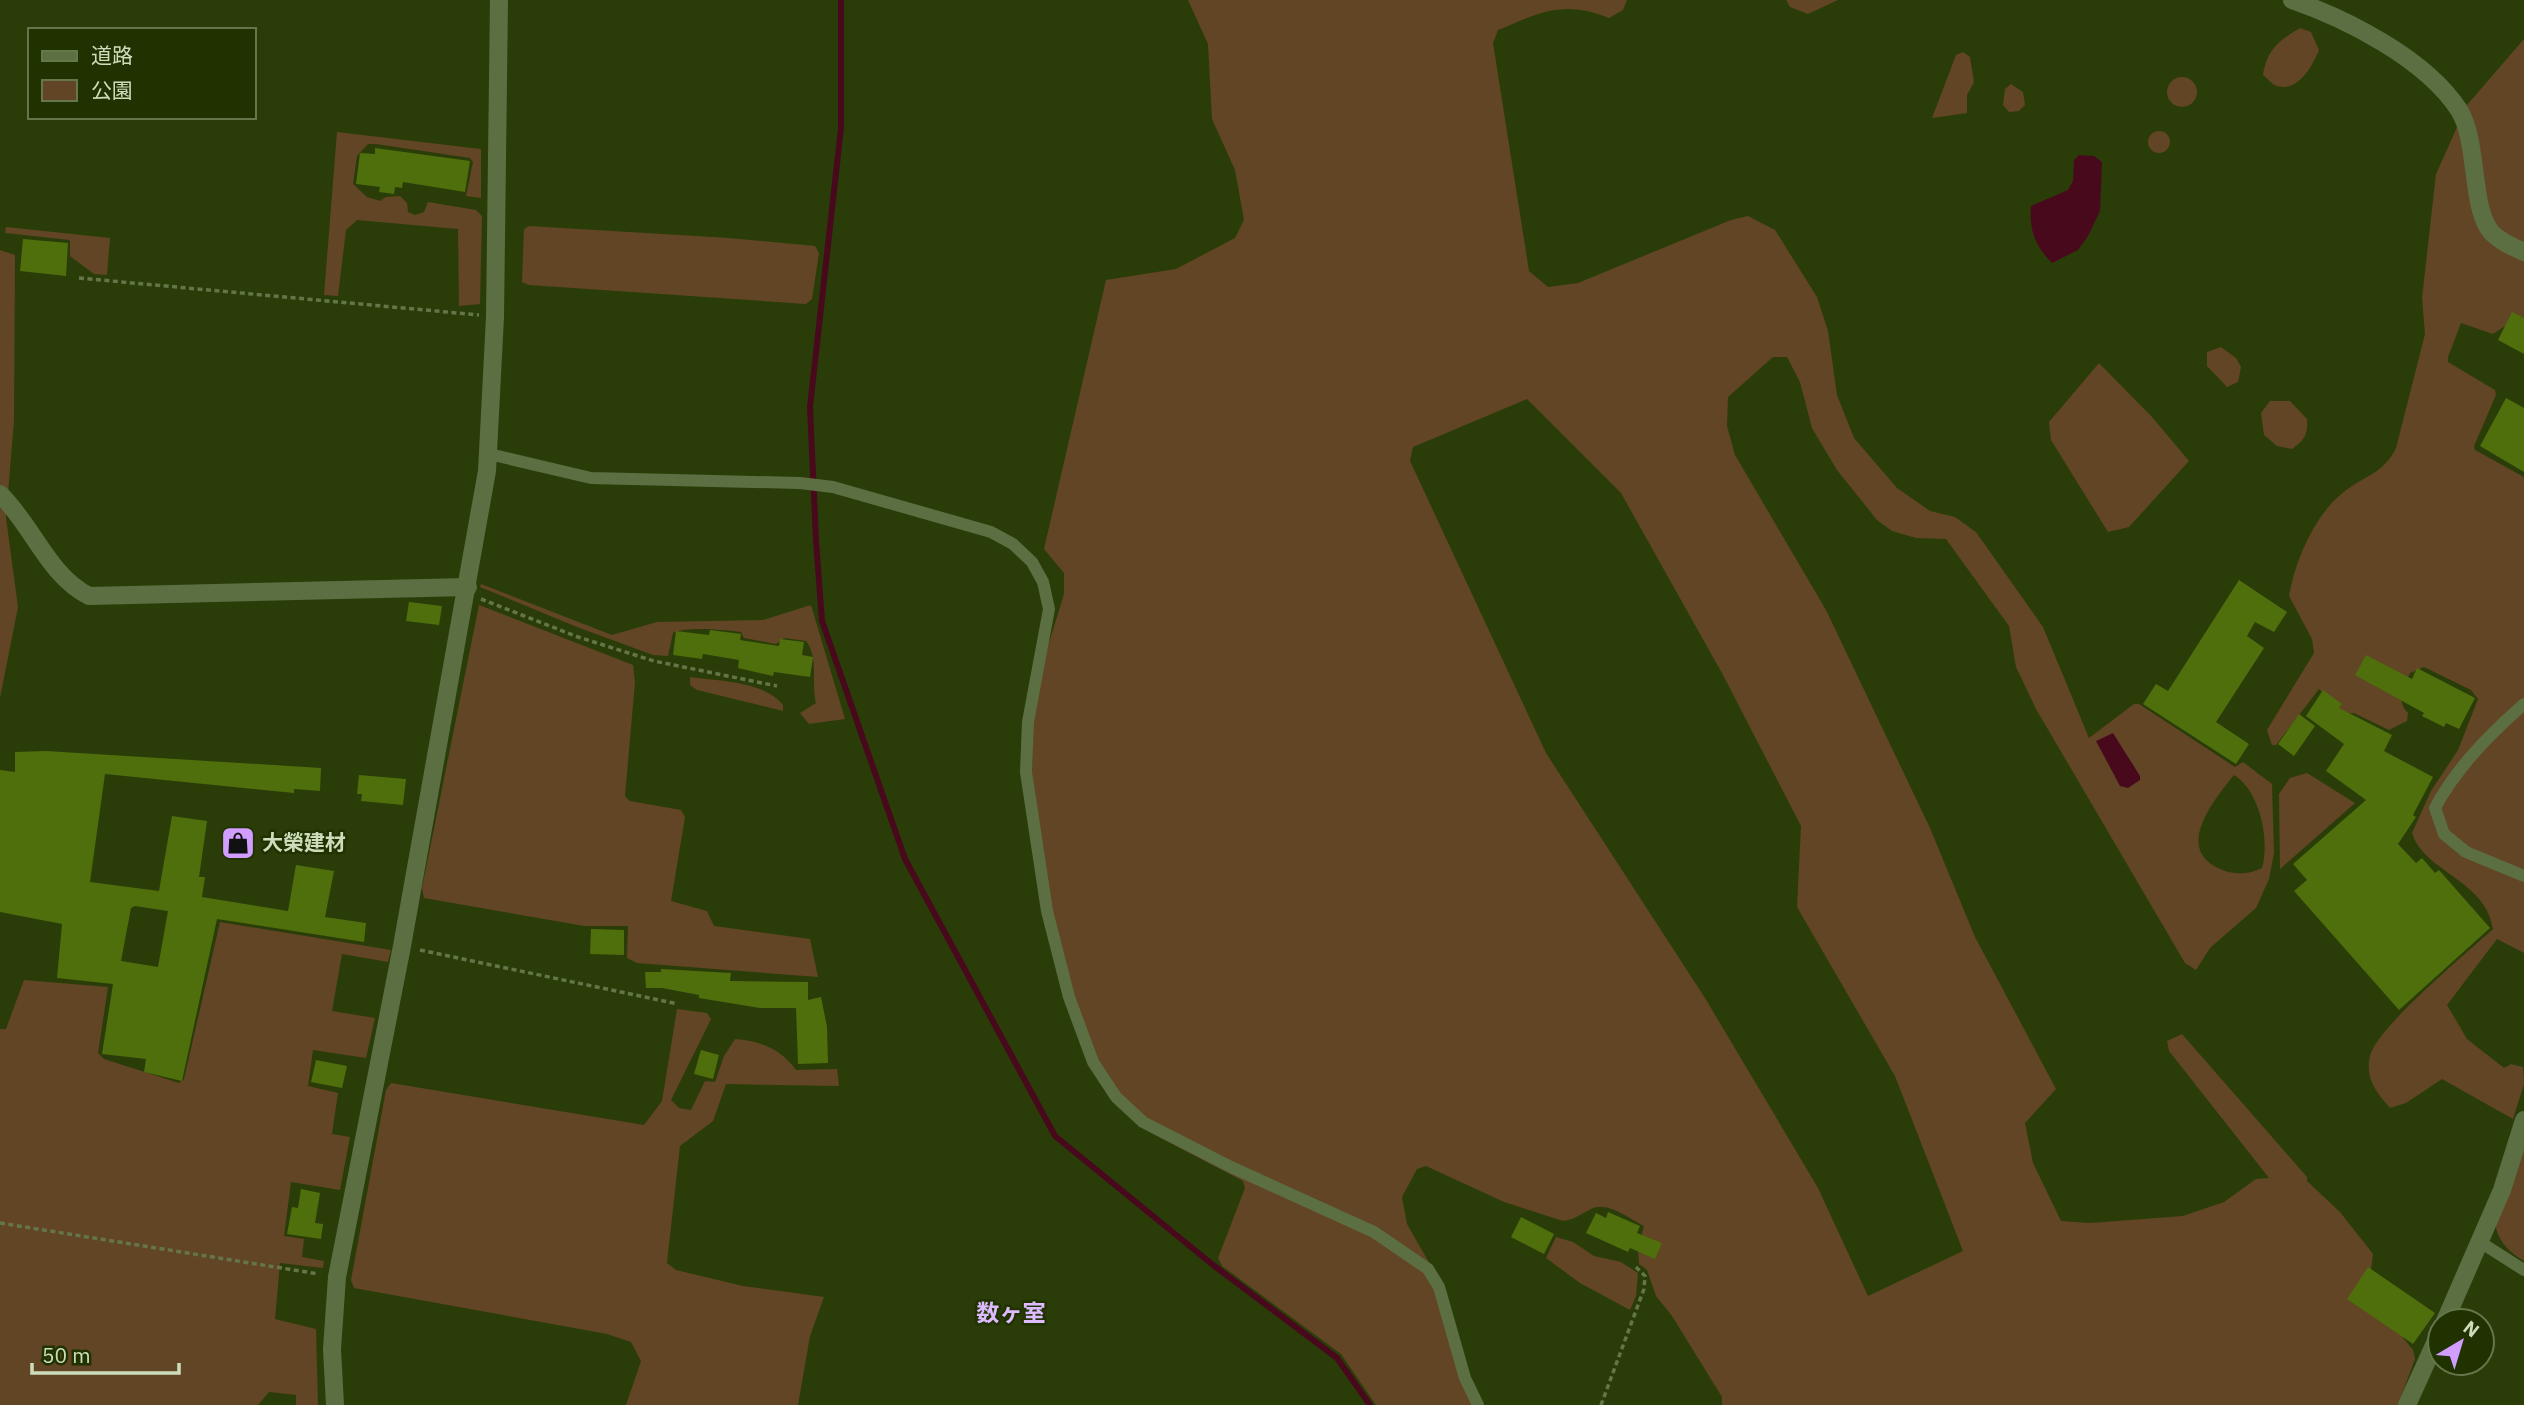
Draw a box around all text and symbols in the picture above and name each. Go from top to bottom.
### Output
legend [28,28,256,119]
text: 道路 [91,41,133,69]
text: 公園 [91,76,133,104]
shop icon: 大榮建材 [219,824,257,862]
place label: 大榮建材 [262,828,346,856]
district label: 数ヶ室 [977,1297,1046,1327]
north arrow [2426,1307,2496,1377]
text: N [2459,1315,2484,1342]
scale bar [32,1332,178,1376]
text: 50 m [42,1341,91,1369]

